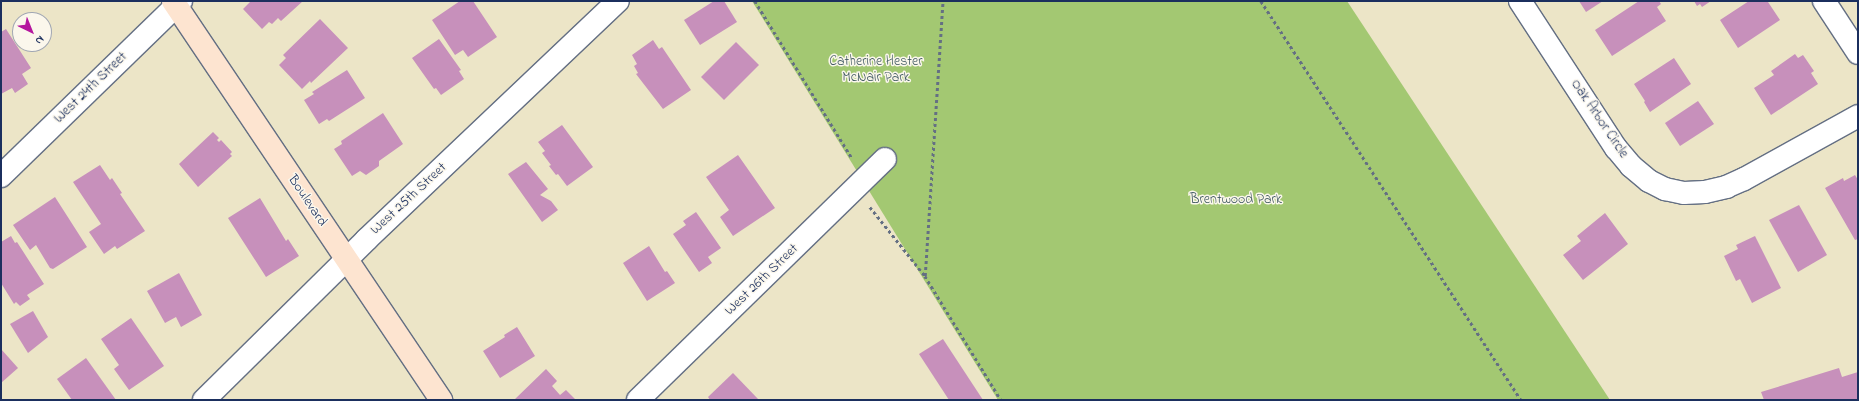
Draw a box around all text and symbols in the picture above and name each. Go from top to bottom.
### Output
north arrow [12,12,52,52]
text: N [31,32,48,48]
street label: West 24th Street [51,49,131,127]
park label: Catherine Hester McNair Park [829,54,923,86]
street label: Oak Arbor Circle [1567,76,1631,162]
street label: West 25th Street [368,160,450,238]
street label: Boulevard [284,172,330,230]
park label: Brentwood Park [1190,192,1282,208]
street label: West 26th Street [722,241,802,319]

